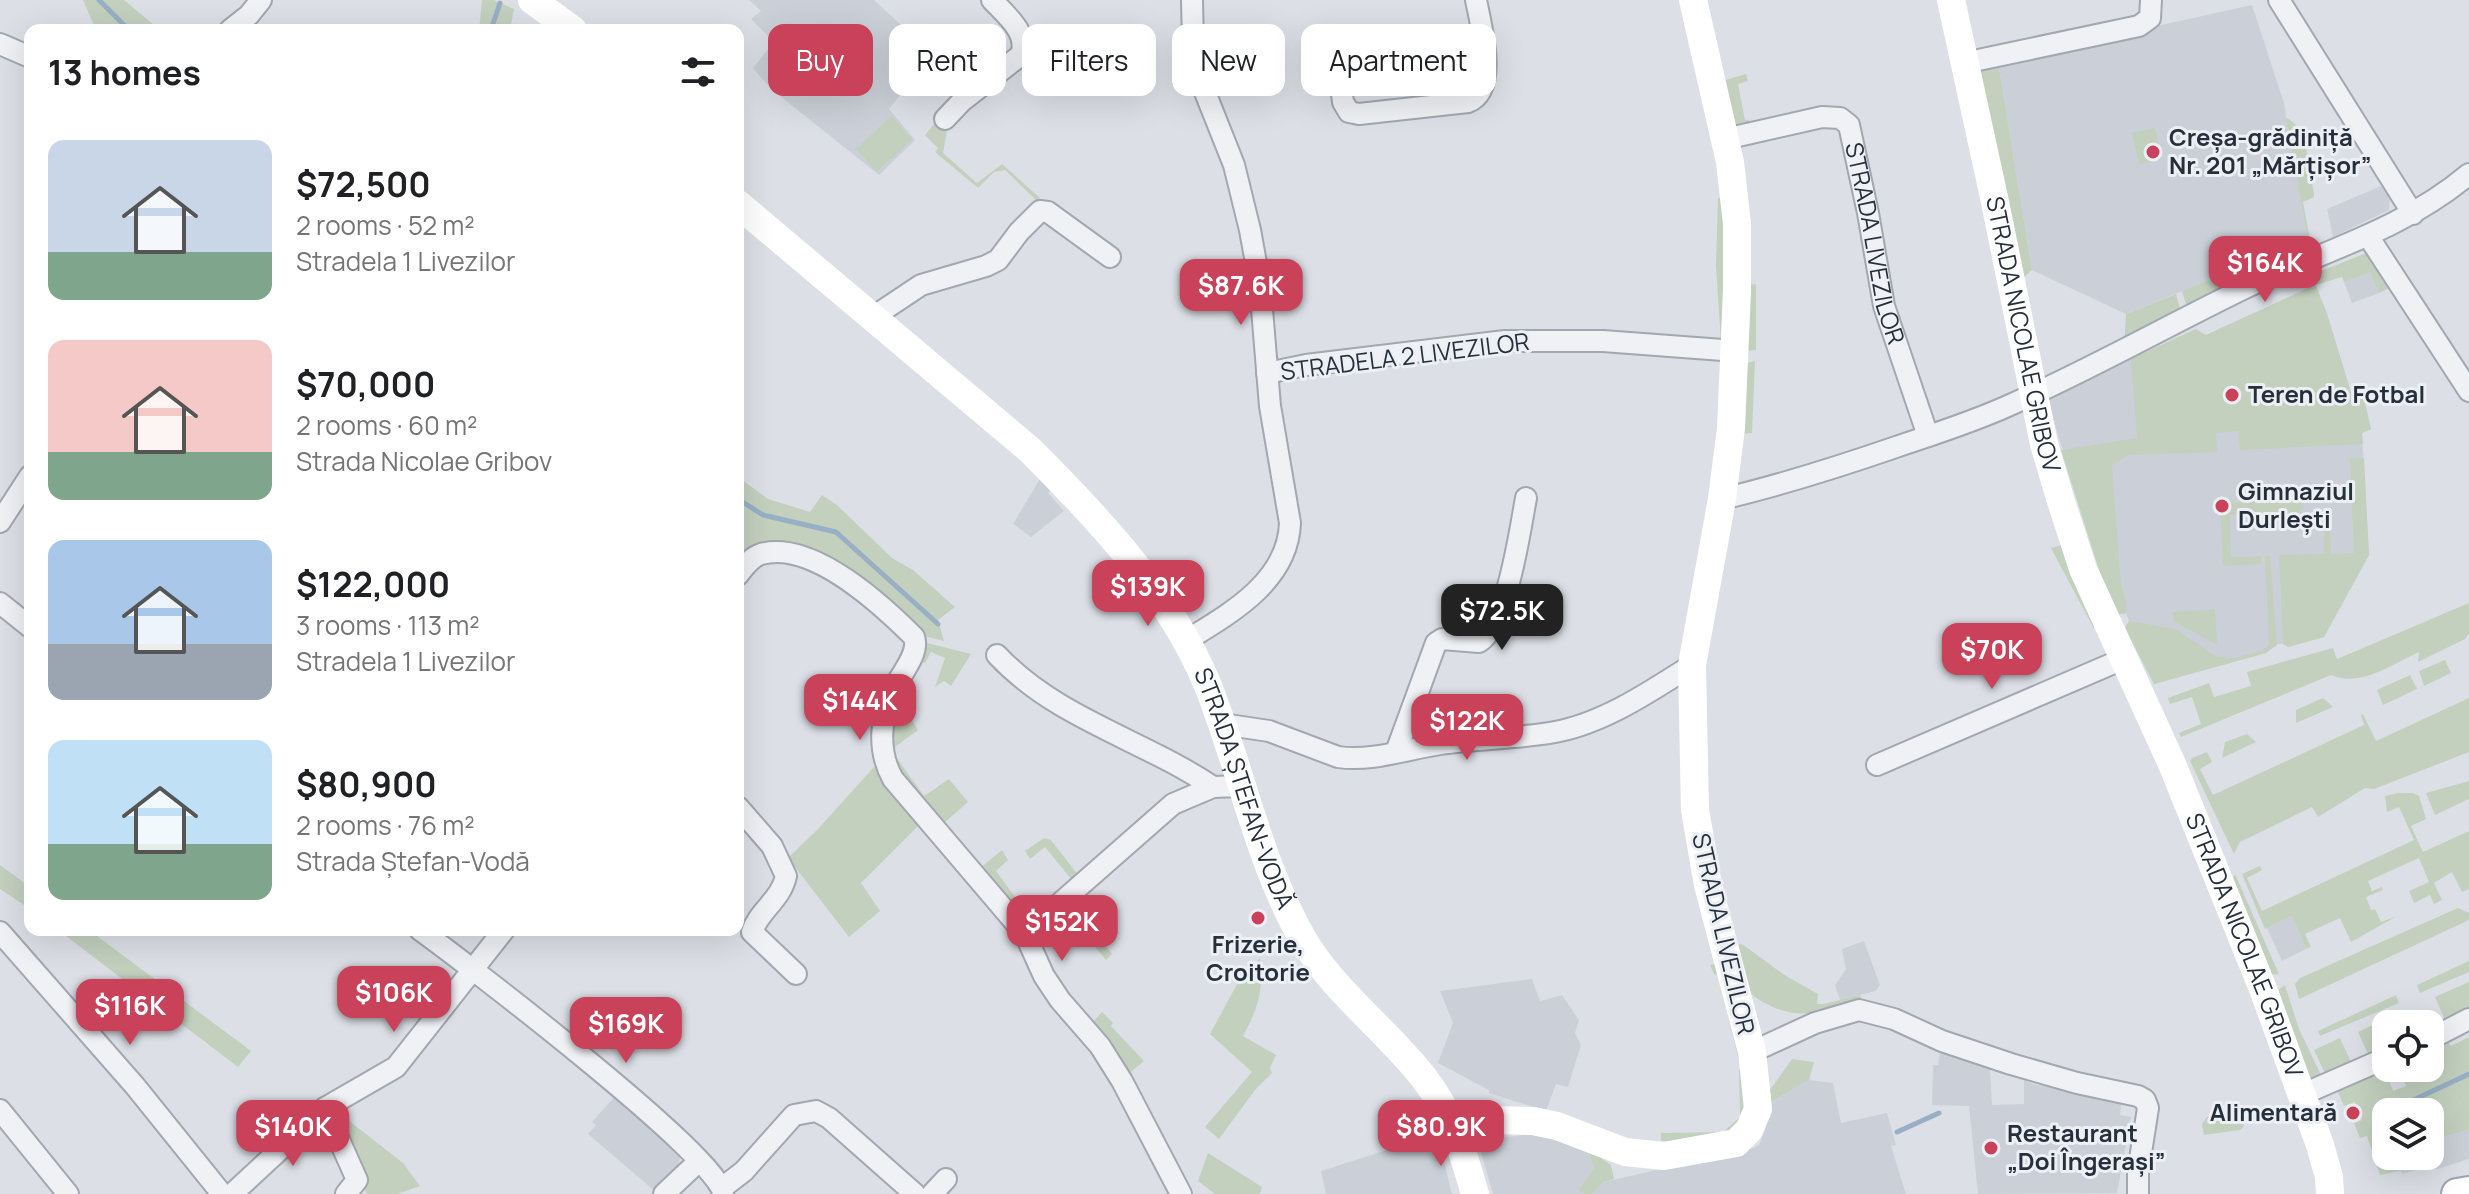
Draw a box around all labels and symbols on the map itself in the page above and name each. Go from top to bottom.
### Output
place label: Creșa-grădiniță Nr. 201 „Mărțișor” [2169,120,2371,181]
street label: STRADA LIVEZILOR [1838,139,1914,348]
marker: Creșa-grădiniță Nr. 201 „Mărțișor” [2144,143,2162,161]
street label: STRADA NICOLAE GRIBOV [1979,193,2070,477]
pin: $164K [2209,236,2321,304]
pin: $87.6K [1176,259,1306,327]
street label: STRADELA 2 LIVEZILOR [1278,324,1531,387]
place label: Teren de Fotbal [2248,377,2425,410]
marker: Teren de Fotbal [2223,386,2241,404]
place label: Gimnaziul Durlești [2238,474,2354,535]
marker: Gimnaziul Durlești [2213,497,2231,515]
pin: $139K [1092,560,1204,628]
pin: $72.5K [1437,584,1567,652]
pin: $70K [1945,623,2039,691]
street label: STRADA ȘTEFAN-VODĂ [1187,662,1303,914]
pin: $144K [804,674,916,742]
pin: $122K [1411,694,1523,762]
street label: STRADA NICOLAE GRIBOV [2178,808,2312,1082]
street label: STRADA LIVEZILOR [1685,830,1764,1038]
pin: $152K [1006,895,1118,963]
marker: Frizerie, Croitorie [1249,909,1267,927]
place label: Frizerie, Croitorie [1206,927,1310,988]
pin: $106K [338,966,450,1034]
pin: $116K [74,979,186,1047]
pin: $169K [570,997,682,1065]
place label: Alimentară [2210,1095,2337,1128]
pin: $140K [237,1100,349,1168]
pin: $80.9K [1376,1100,1506,1168]
marker: Alimentară [2344,1104,2362,1122]
place label: Restaurant „Doi Îngerași” [2007,1116,2166,1177]
marker: Restaurant „Doi Îngerași” [1982,1139,2000,1157]

